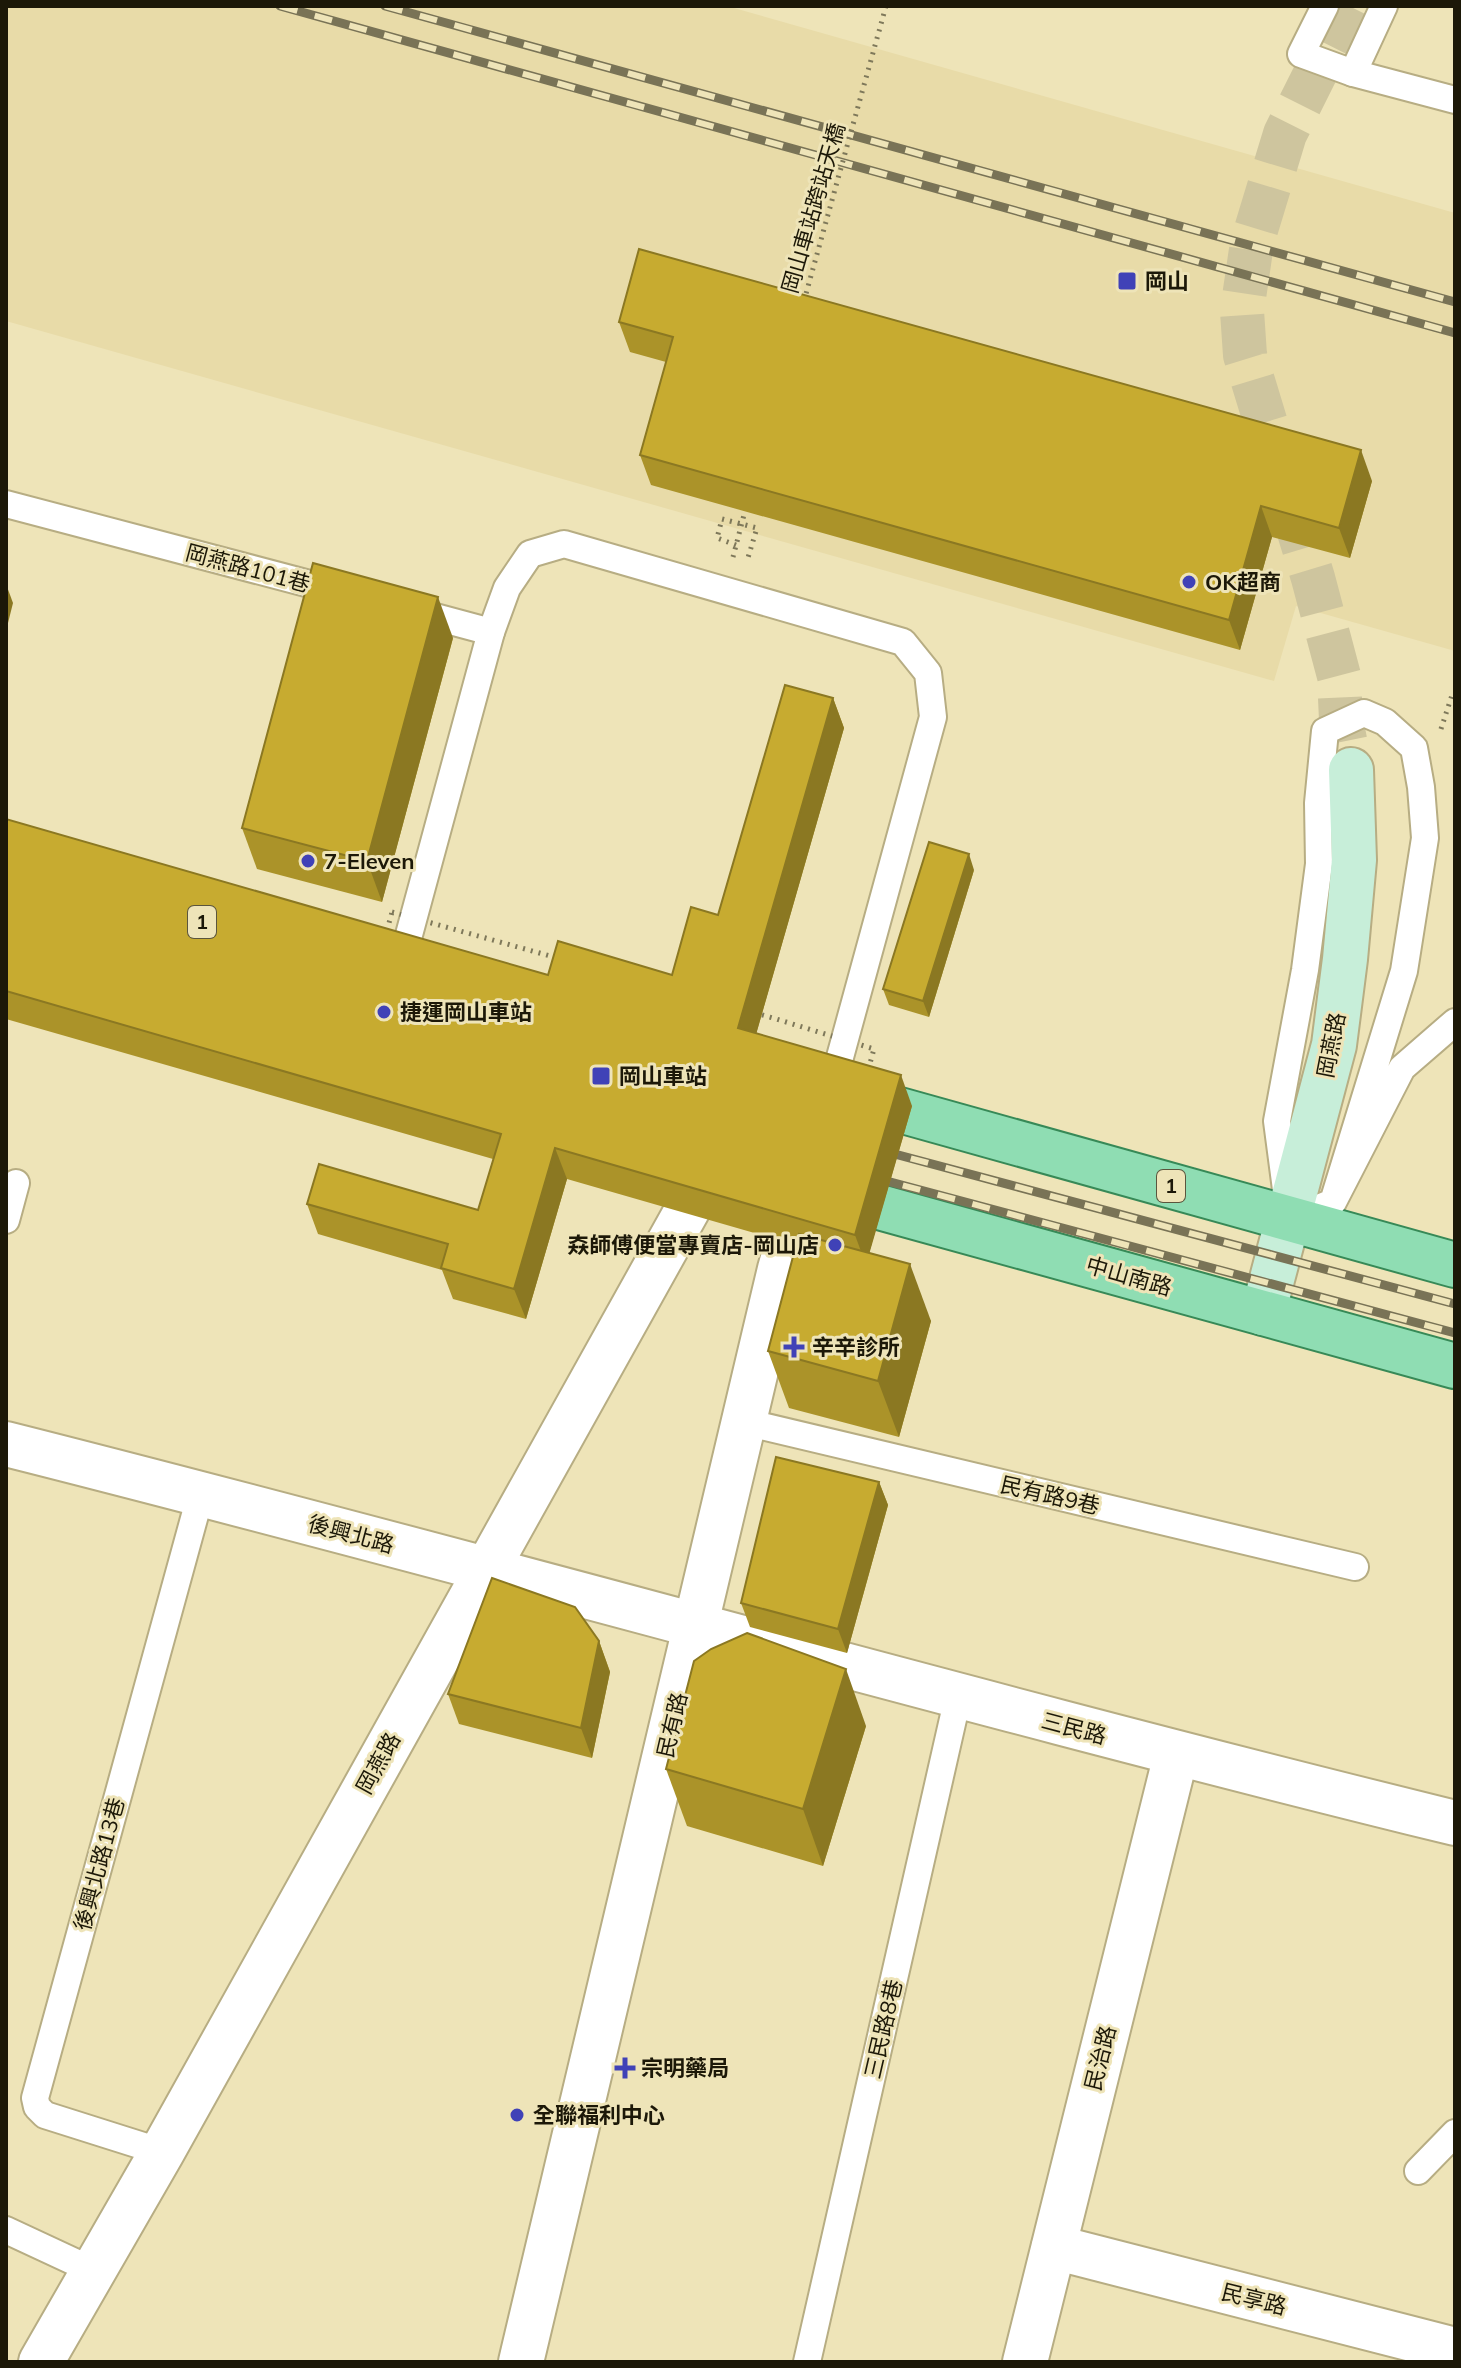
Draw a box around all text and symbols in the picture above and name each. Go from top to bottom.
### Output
street label: 岡山車站跨站天橋 [775,120,851,296]
place label: 岡山 [1145,267,1189,295]
marker: 岡山 [1116,270,1138,292]
street label: 岡燕路101巷 [183,538,313,598]
place label: OK超商 [1205,568,1281,596]
marker: OK超商 [1180,573,1198,591]
place label: 7-Eleven [324,847,415,875]
marker: 7-Eleven [299,852,317,870]
road number: 1 [188,906,216,938]
place label: 捷運岡山車站 [400,998,532,1026]
marker: 捷運岡山車站 [375,1003,393,1021]
street label: 岡燕路 [1311,1010,1351,1080]
place label: 岡山車站 [619,1062,707,1090]
marker: 岡山車站 [590,1065,612,1087]
road number: 1 [1157,1170,1185,1202]
place label: 𡘙師傅便當專賣店-岡山店 [567,1231,819,1259]
marker: 𡘙師傅便當專賣店-岡山店 [826,1236,844,1254]
street label: 中山南路 [1083,1250,1175,1302]
place label: 辛辛診所 [812,1333,900,1361]
marker: 辛辛診所 [783,1336,805,1358]
street label: 民有路9巷 [998,1470,1102,1520]
street label: 後興北路 [305,1509,397,1559]
street label: 民有路 [651,1690,693,1760]
street label: 三民路 [1038,1706,1110,1750]
street label: 岡燕路 [350,1727,406,1799]
street label: 後興北路13巷 [68,1794,130,1934]
street label: 三民路8巷 [858,1977,908,2081]
street label: 民治路 [1078,2023,1122,2093]
place label: 宗明藥局 [641,2054,729,2082]
marker: 宗明藥局 [616,2059,634,2077]
place label: 全聯福利中心 [533,2101,665,2129]
marker: 全聯福利中心 [508,2106,526,2124]
street label: 民享路 [1219,2277,1289,2321]

